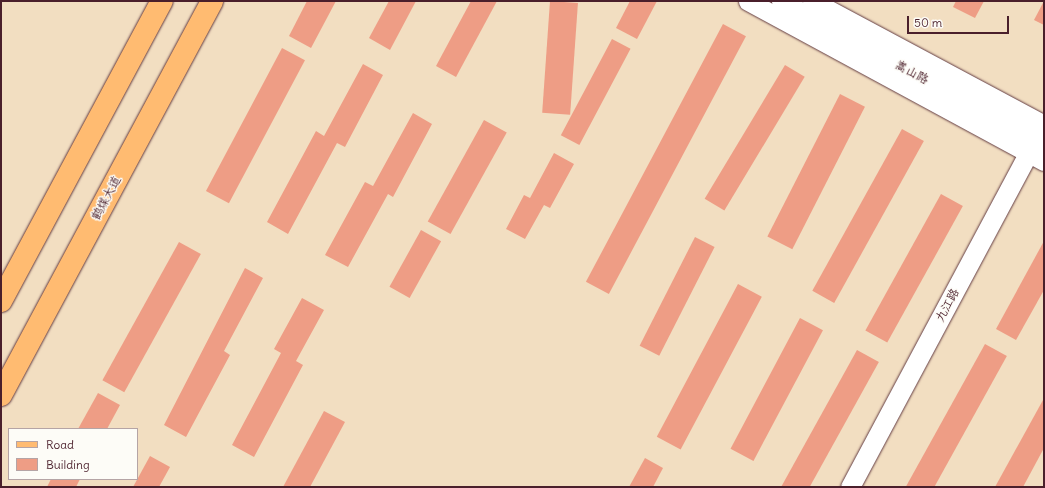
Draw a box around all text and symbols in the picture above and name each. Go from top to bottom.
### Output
scale bar [909,8,1011,34]
text: 50 m [914,15,942,30]
street label: 嵩山路 [893,57,931,87]
street label: 鹤煤大道 [88,173,124,223]
street label: 九江路 [932,286,962,324]
legend [8,428,138,480]
text: Road [46,437,74,452]
text: Building [46,457,90,472]

